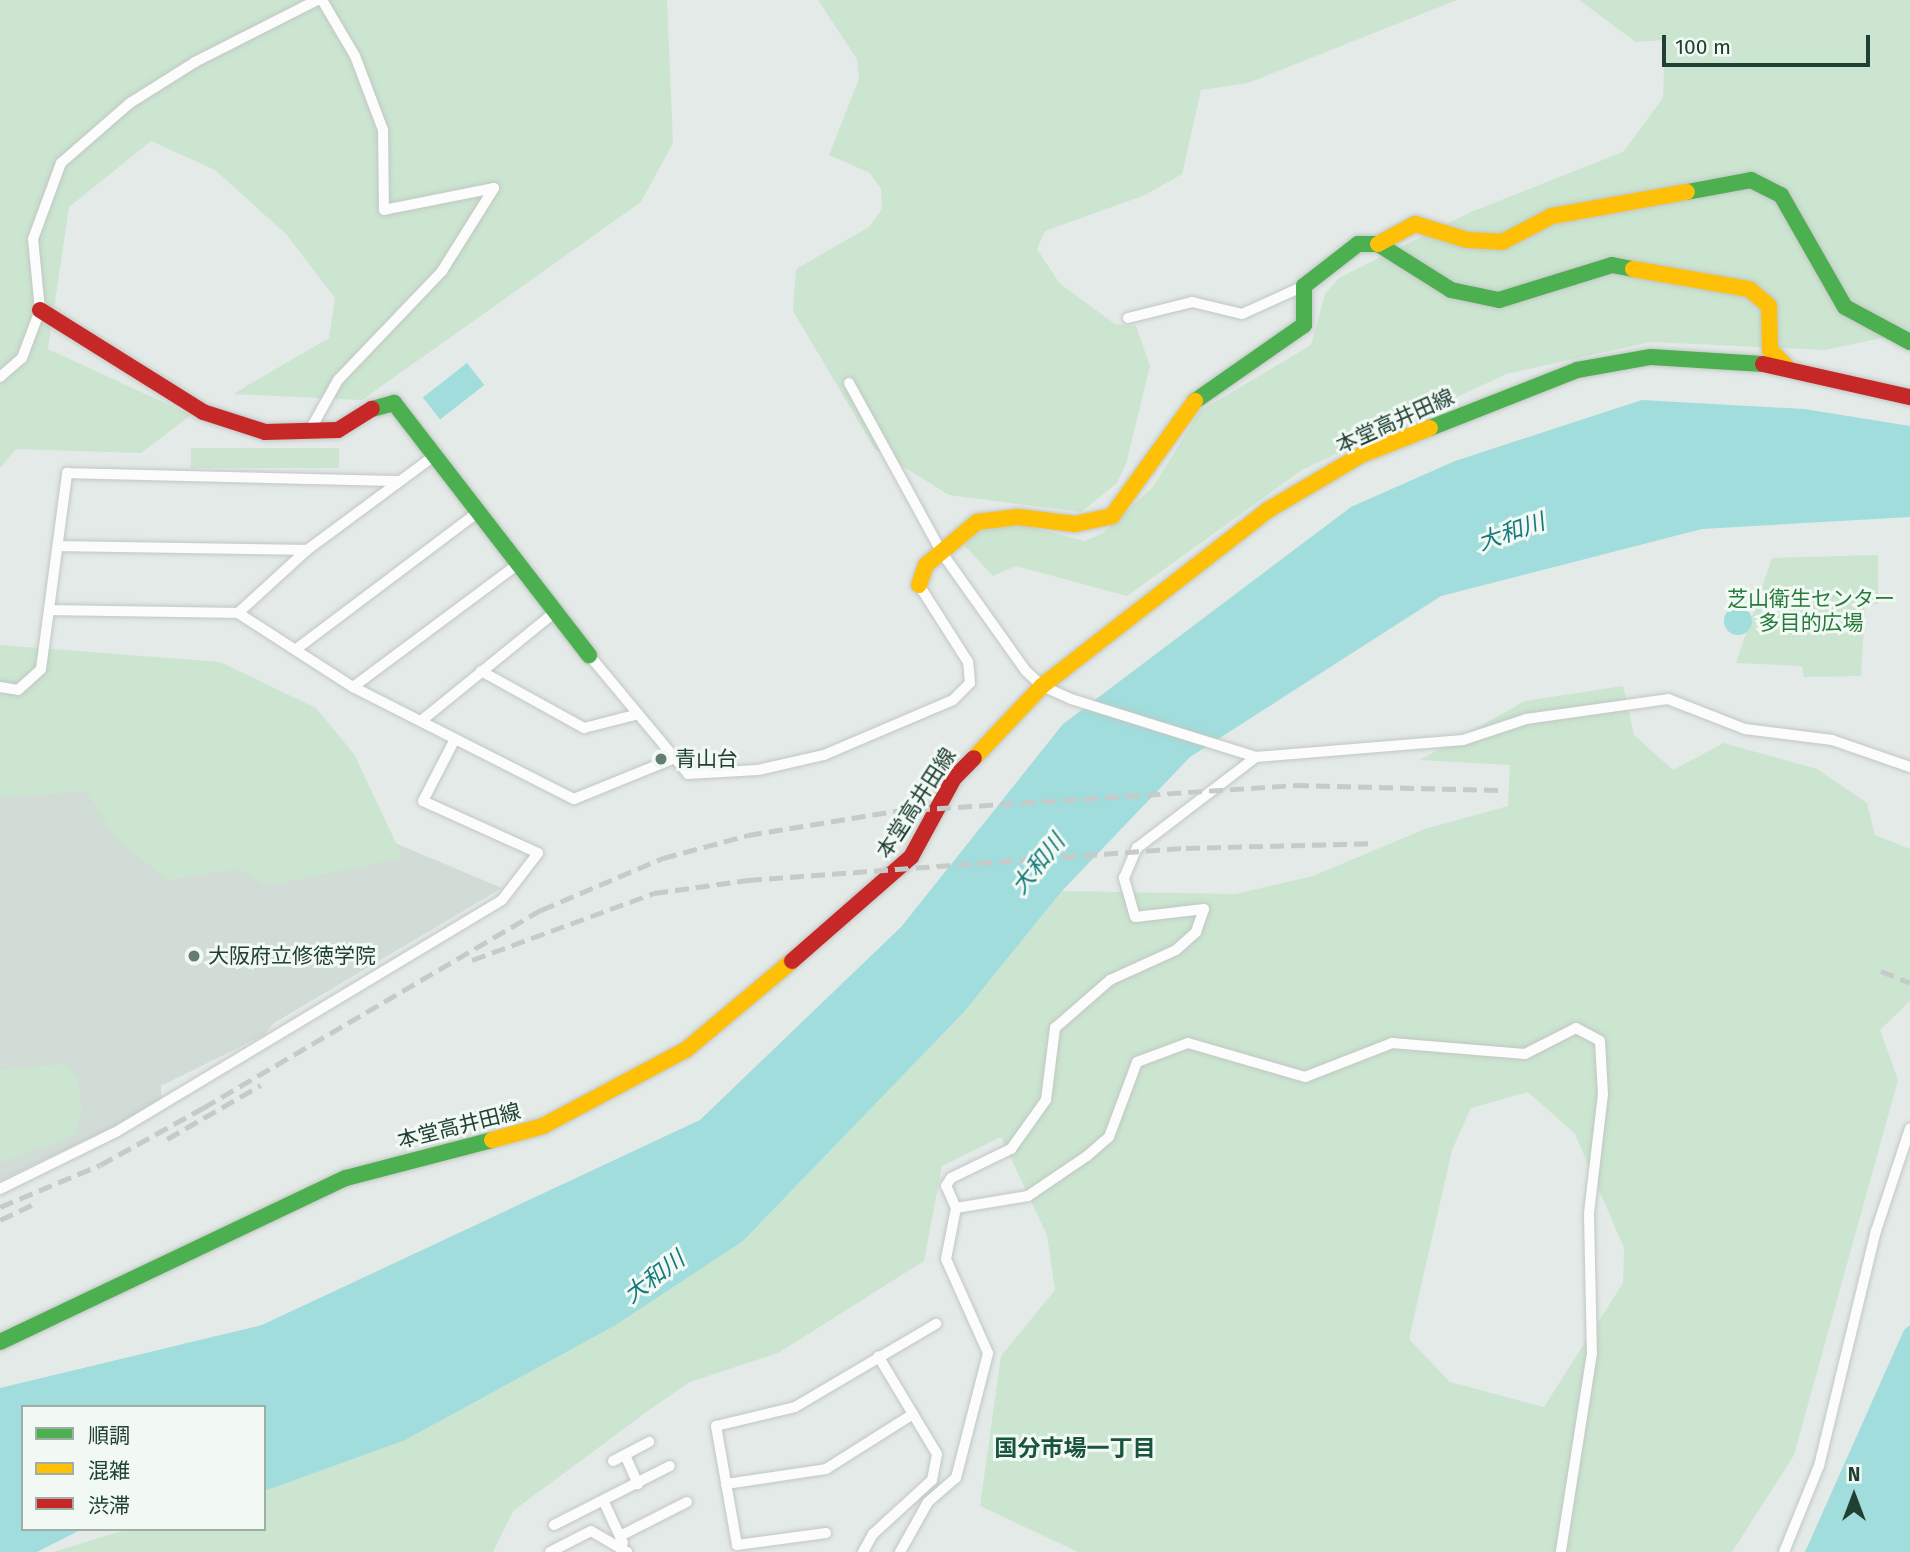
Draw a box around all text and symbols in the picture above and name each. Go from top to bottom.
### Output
scale bar [1665,21,1873,65]
text: 100 m [1675,34,1731,60]
street label: 本堂高井田線 [1332,384,1458,458]
water label: 大和川 [1474,508,1548,556]
park label: 芝山衛生センター 多目的広場 [1727,586,1895,636]
street label: 本堂高井田線 [871,743,961,863]
place label: 青山台 [675,746,738,772]
marker: 青山台 [653,751,669,767]
water label: 大和川 [1006,829,1070,899]
place label: 大阪府立修徳学院 [208,943,376,969]
marker: 大阪府立修徳学院 [186,948,202,964]
street label: 本堂高井田線 [395,1099,523,1153]
water label: 大和川 [618,1245,690,1309]
legend [21,1405,266,1531]
text: 順調 [88,1423,130,1449]
district label: 国分市場一丁目 [995,1434,1155,1462]
text: 混雑 [88,1458,130,1484]
north arrow [1819,1461,1889,1531]
text: N [1848,1463,1860,1486]
text: 渋滞 [88,1493,130,1519]

